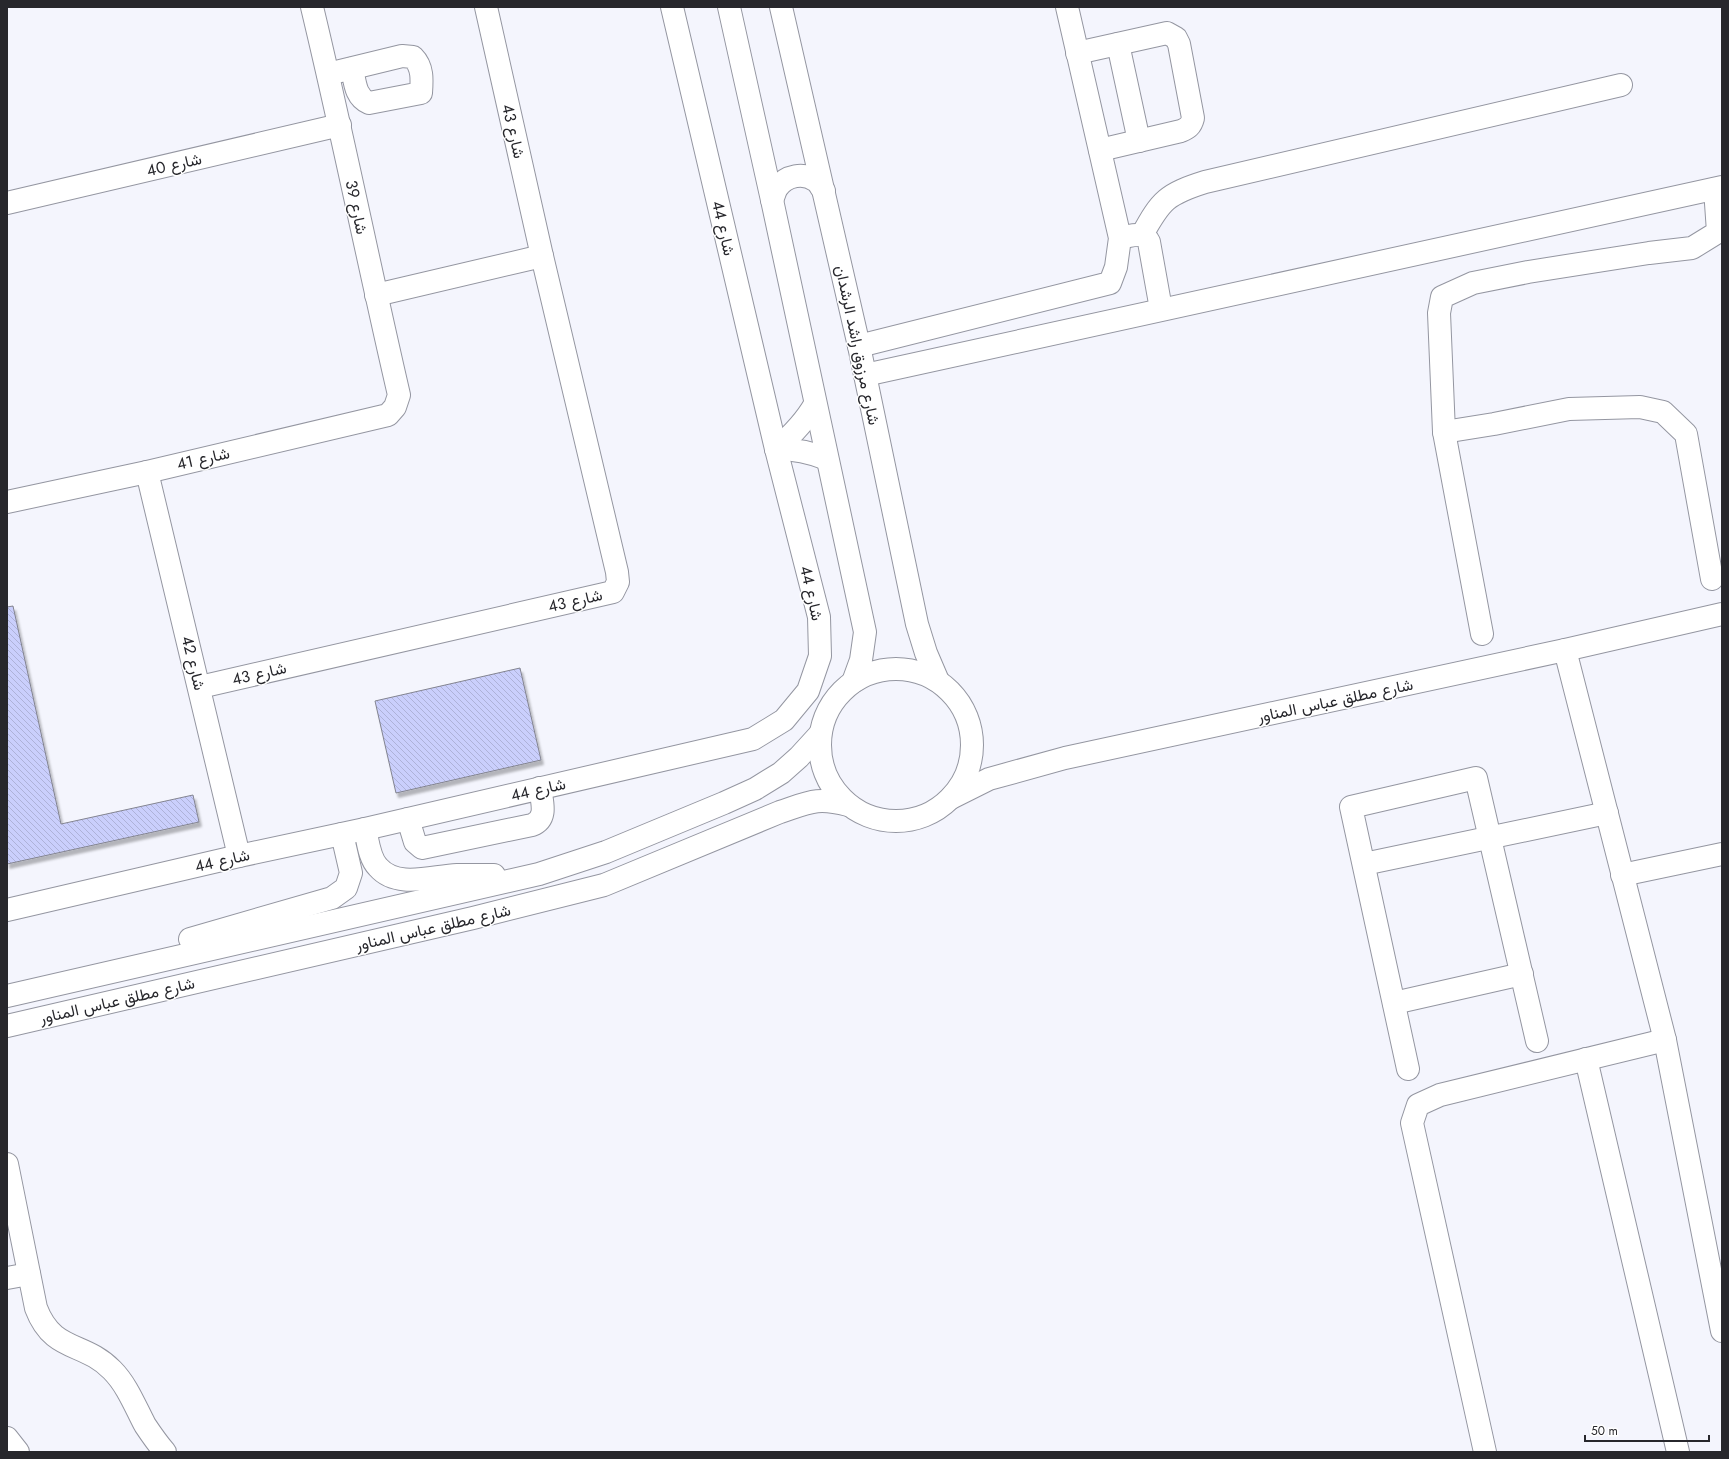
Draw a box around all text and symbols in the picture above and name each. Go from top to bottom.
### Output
street label: شارع 43 [496,102,531,161]
street label: شارع 40 [144,147,204,182]
street label: شارع 39 [340,178,373,236]
street label: شارع 44 [706,198,741,258]
street label: شارع مرزوق راشد الرشدان [829,263,886,427]
street label: شارع 41 [174,441,232,476]
street label: شارع 44 [794,563,829,623]
street label: شارع 43 [546,583,605,618]
street label: شارع 42 [176,633,211,693]
street label: شارع 43 [230,656,289,691]
street label: شارع مطلق عباس المناور [1254,673,1415,728]
street label: شارع 44 [508,772,568,807]
street label: شارع 44 [192,843,252,878]
street label: شارع مطلق عباس المناور [352,898,513,957]
street label: شارع مطلق عباس المناور [36,971,197,1030]
scale bar [1585,1417,1709,1443]
text: 50 m [1591,1422,1618,1440]

